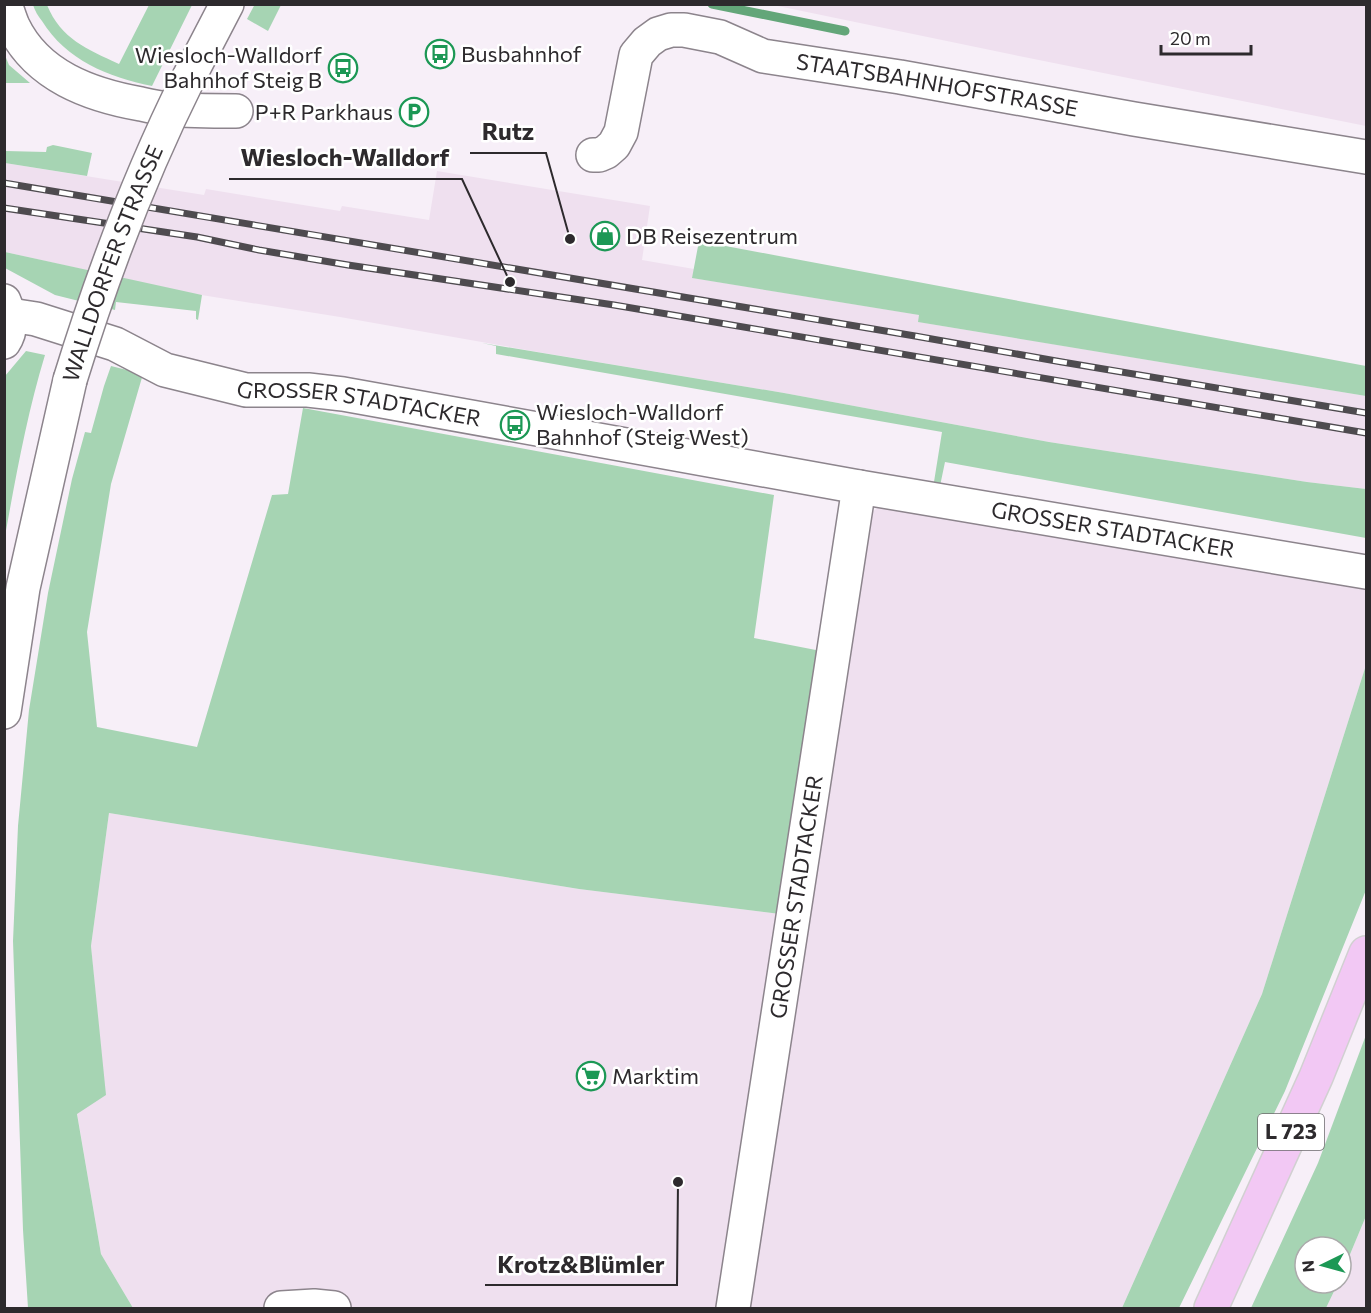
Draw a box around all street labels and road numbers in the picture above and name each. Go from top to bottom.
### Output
street label: STAATSBAHNHOFSTRASSE [795,47,1080,122]
street label: WALLDORFER STRASSE [56,141,168,385]
street label: GROSSER STADTACKER [234,374,483,432]
street label: GROSSER STADTACKER [989,495,1237,563]
street label: GROSSER STADTACKER [764,773,828,1020]
road number: L 723 [1258,1114,1324,1150]

